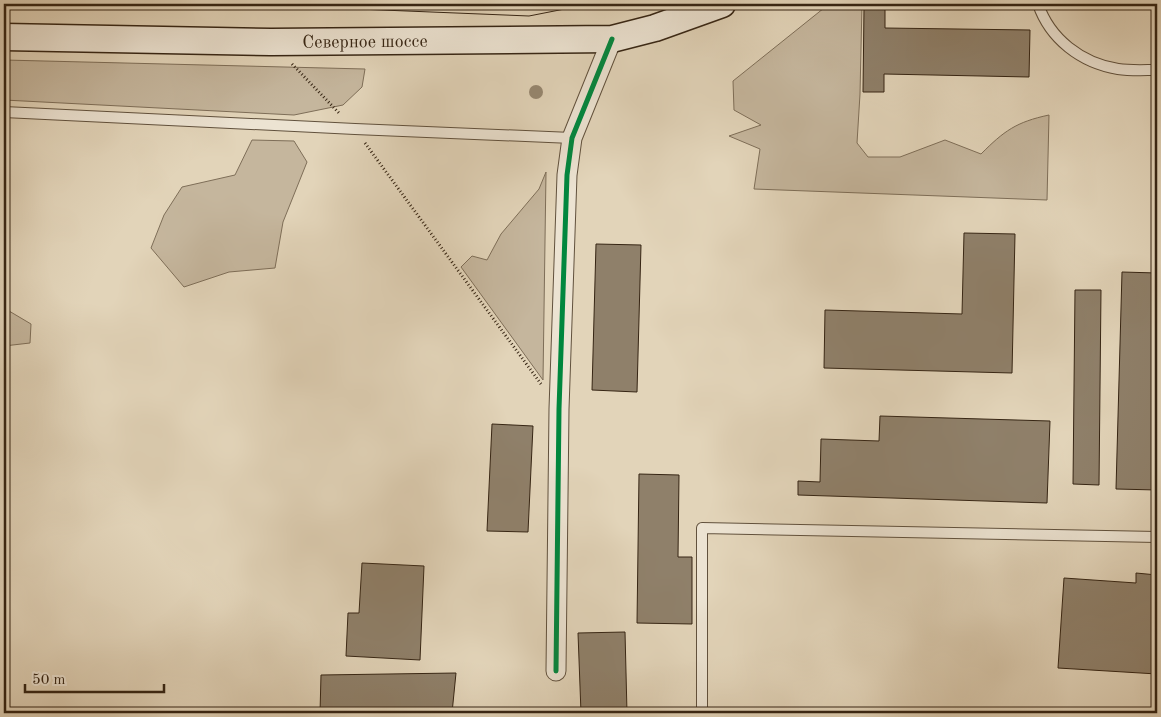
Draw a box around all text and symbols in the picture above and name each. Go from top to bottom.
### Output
street label: Северное шоссе [302,33,428,52]
scale bar [25,662,164,694]
text: 50 m [32,673,66,688]

